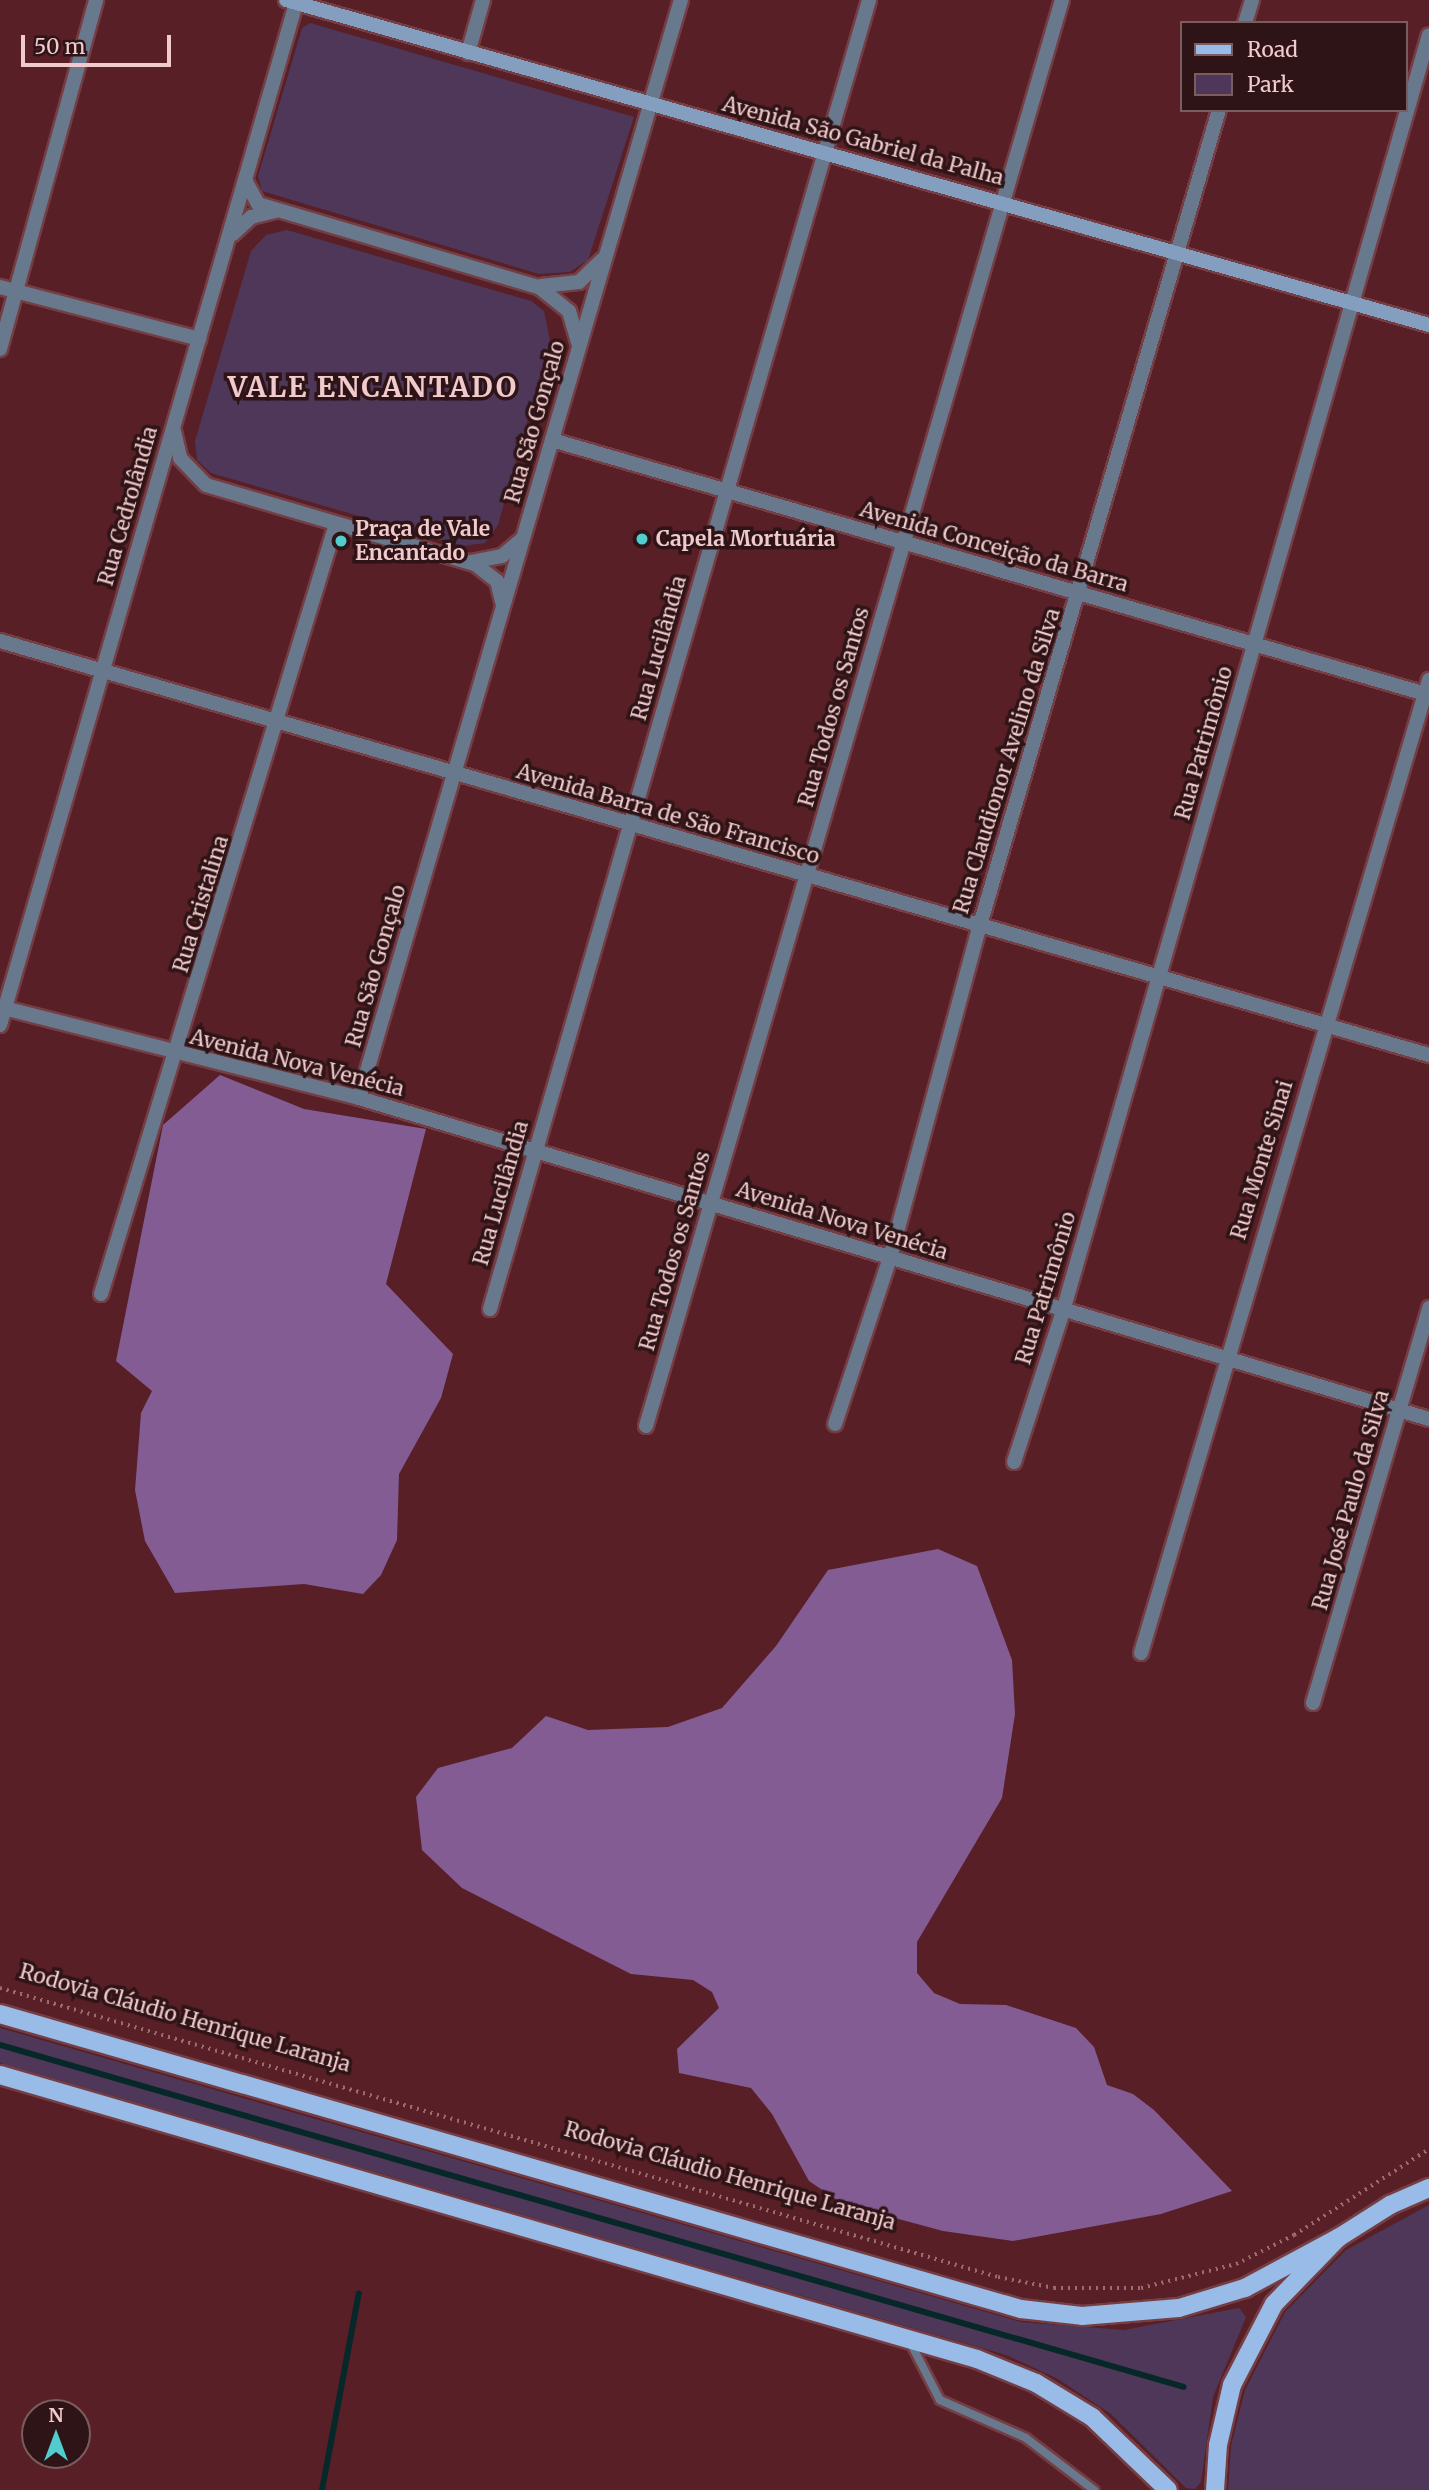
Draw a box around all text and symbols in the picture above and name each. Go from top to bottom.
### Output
scale bar [24,21,175,65]
legend [1180,21,1408,112]
text: 50 m [34,33,85,60]
text: Road [1247,36,1298,63]
text: Park [1247,71,1294,98]
street label: Avenida São Gabriel da Palha [720,91,1006,191]
street label: Rua São Gonçalo [500,338,570,506]
district label: VALE ENCANTADO [230,370,516,404]
street label: Rua Cedrolândia [93,423,163,589]
street label: Avenida Conceição da Barra [857,497,1131,597]
place label: Praça de Vale Encantado [355,516,490,566]
place label: Capela Mortuária [656,526,836,552]
marker: Capela Mortuária [634,531,650,547]
marker: Praça de Vale Encantado [333,533,349,549]
street label: Rua Lucilândia [626,573,692,723]
street label: Rua Todos os Santos [793,604,875,810]
street label: Rua Claudionor Avelino da Silva [948,605,1066,917]
street label: Rua Patrimônio [1170,663,1238,823]
street label: Avenida Barra de São Francisco [514,759,822,869]
street label: Rua Cristalina [168,832,234,976]
street label: Rua São Gonçalo [341,882,411,1050]
street label: Avenida Nova Venécia [187,1024,407,1102]
street label: Rua Monte Sinai [1226,1077,1298,1243]
street label: Rua Lucilândia [468,1118,534,1268]
street label: Rua Todos os Santos [634,1148,716,1354]
street label: Avenida Nova Venécia [733,1177,951,1265]
street label: Rua Patrimônio [1011,1209,1081,1367]
street label: Rua José Paulo da Silva [1307,1387,1395,1613]
street label: Rodovia Cláudio Henrique Laranja [16,1959,354,2077]
street label: Rodovia Cláudio Henrique Laranja [561,2117,899,2235]
north arrow [21,2399,91,2469]
text: N [48,2403,64,2427]

